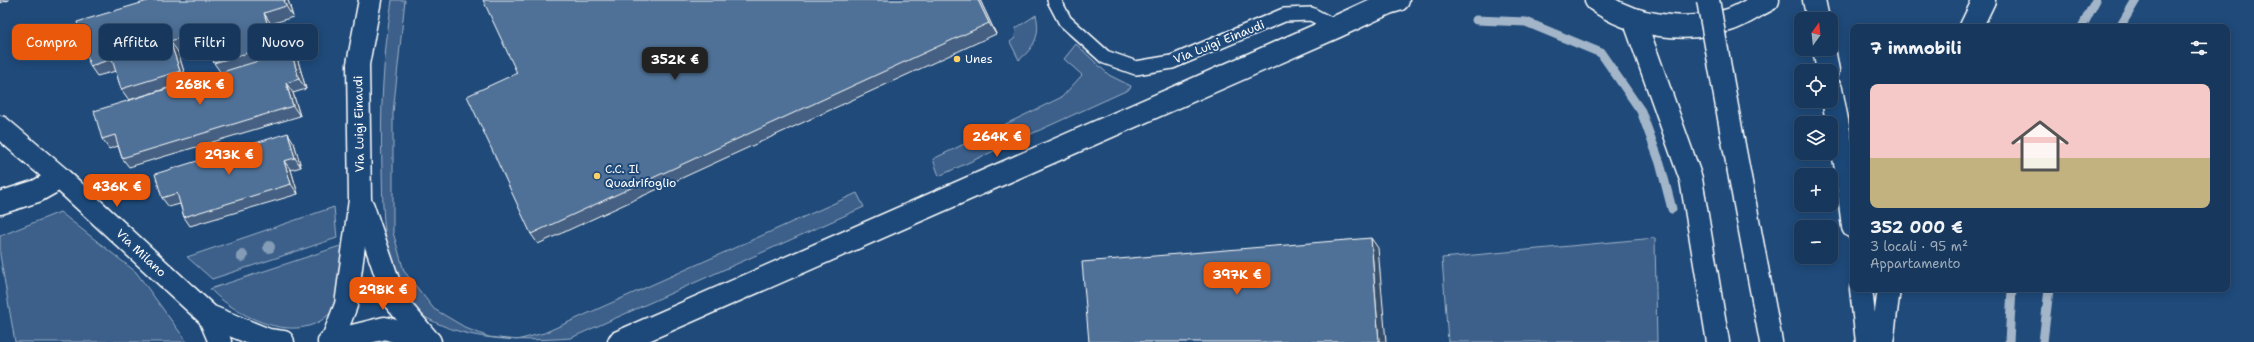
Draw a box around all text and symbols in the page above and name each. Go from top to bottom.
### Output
north arrow [1794,12,1838,56]
map controls [1794,12,1838,264]
street label: Via Luigi Einaudi [1171,16,1267,68]
chip: Compra [12,24,91,60]
chip: Affitta [99,24,172,60]
chip: Filtri [180,24,240,60]
chip: Nuovo [248,24,318,60]
text: 7 immobili [1870,37,1962,59]
icon: filters [2188,37,2210,59]
pin: 352K € [642,47,708,81]
text: 352K € [651,51,699,68]
place label: Unes [965,51,993,67]
marker: Unes [952,54,962,64]
button: locate [1794,64,1838,108]
pin: 268K € [167,72,233,106]
street label: Via Luigi Einaudi [350,75,368,173]
text: 268K € [175,76,225,93]
icon: home [2004,110,2076,182]
button: layers [1794,116,1838,160]
pin: 264K € [964,124,1030,158]
text: 264K € [972,128,1022,145]
pin: 293K € [196,142,262,176]
text: 293K € [204,146,254,163]
place label: C.C. Il Quadrifoglio [605,161,676,191]
button: + [1794,168,1838,212]
marker: C.C. Il Quadrifoglio [592,171,602,181]
pin: 436K € [84,174,150,208]
text: 436K € [92,178,142,195]
text: 352 000 € [1870,216,1963,238]
button: − [1794,220,1838,264]
street label: Via Milano [112,226,170,280]
text: 3 locali · 95 m² [1870,238,1968,255]
text: Appartamento [1870,255,1961,272]
pin: 397K € [1204,262,1270,296]
text: 397K € [1212,266,1262,283]
pin: 298K € [350,277,416,311]
text: 298K € [358,281,408,298]

